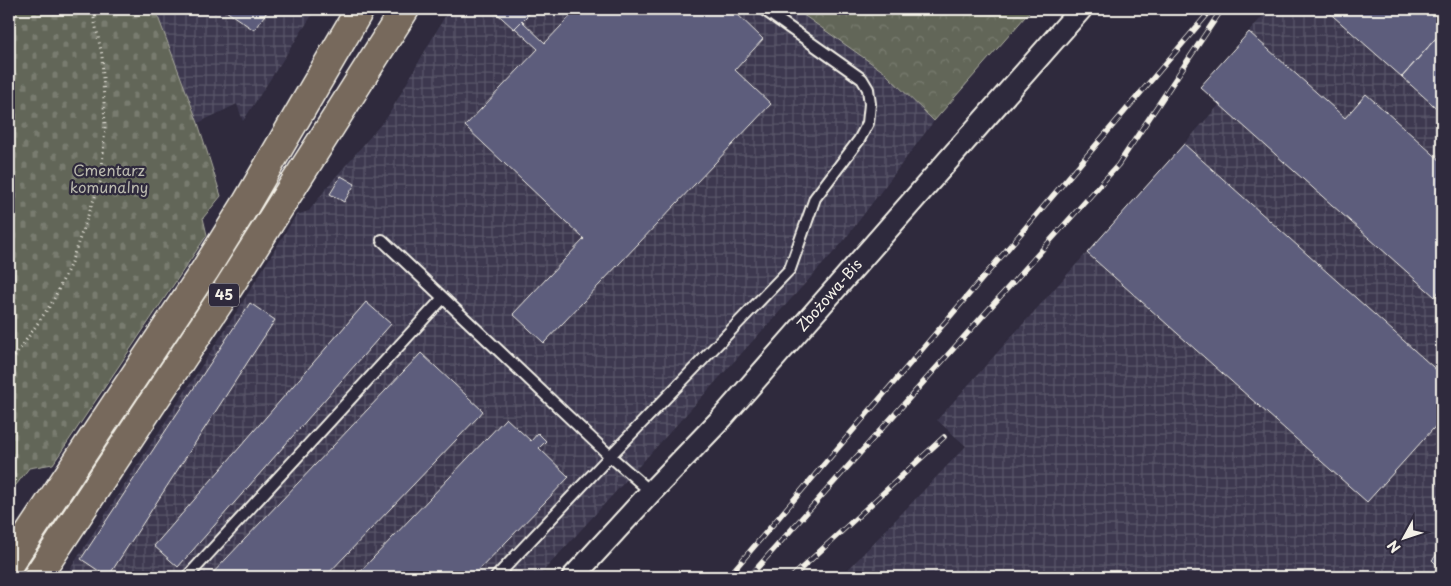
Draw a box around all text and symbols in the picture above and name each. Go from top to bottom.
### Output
park label: Cmentarz komunalny [70,158,148,198]
street label: Zbożowa-Bis [790,253,867,336]
road number: 45 [209,284,239,306]
north arrow [1378,514,1428,564]
text: N [1382,536,1405,558]

